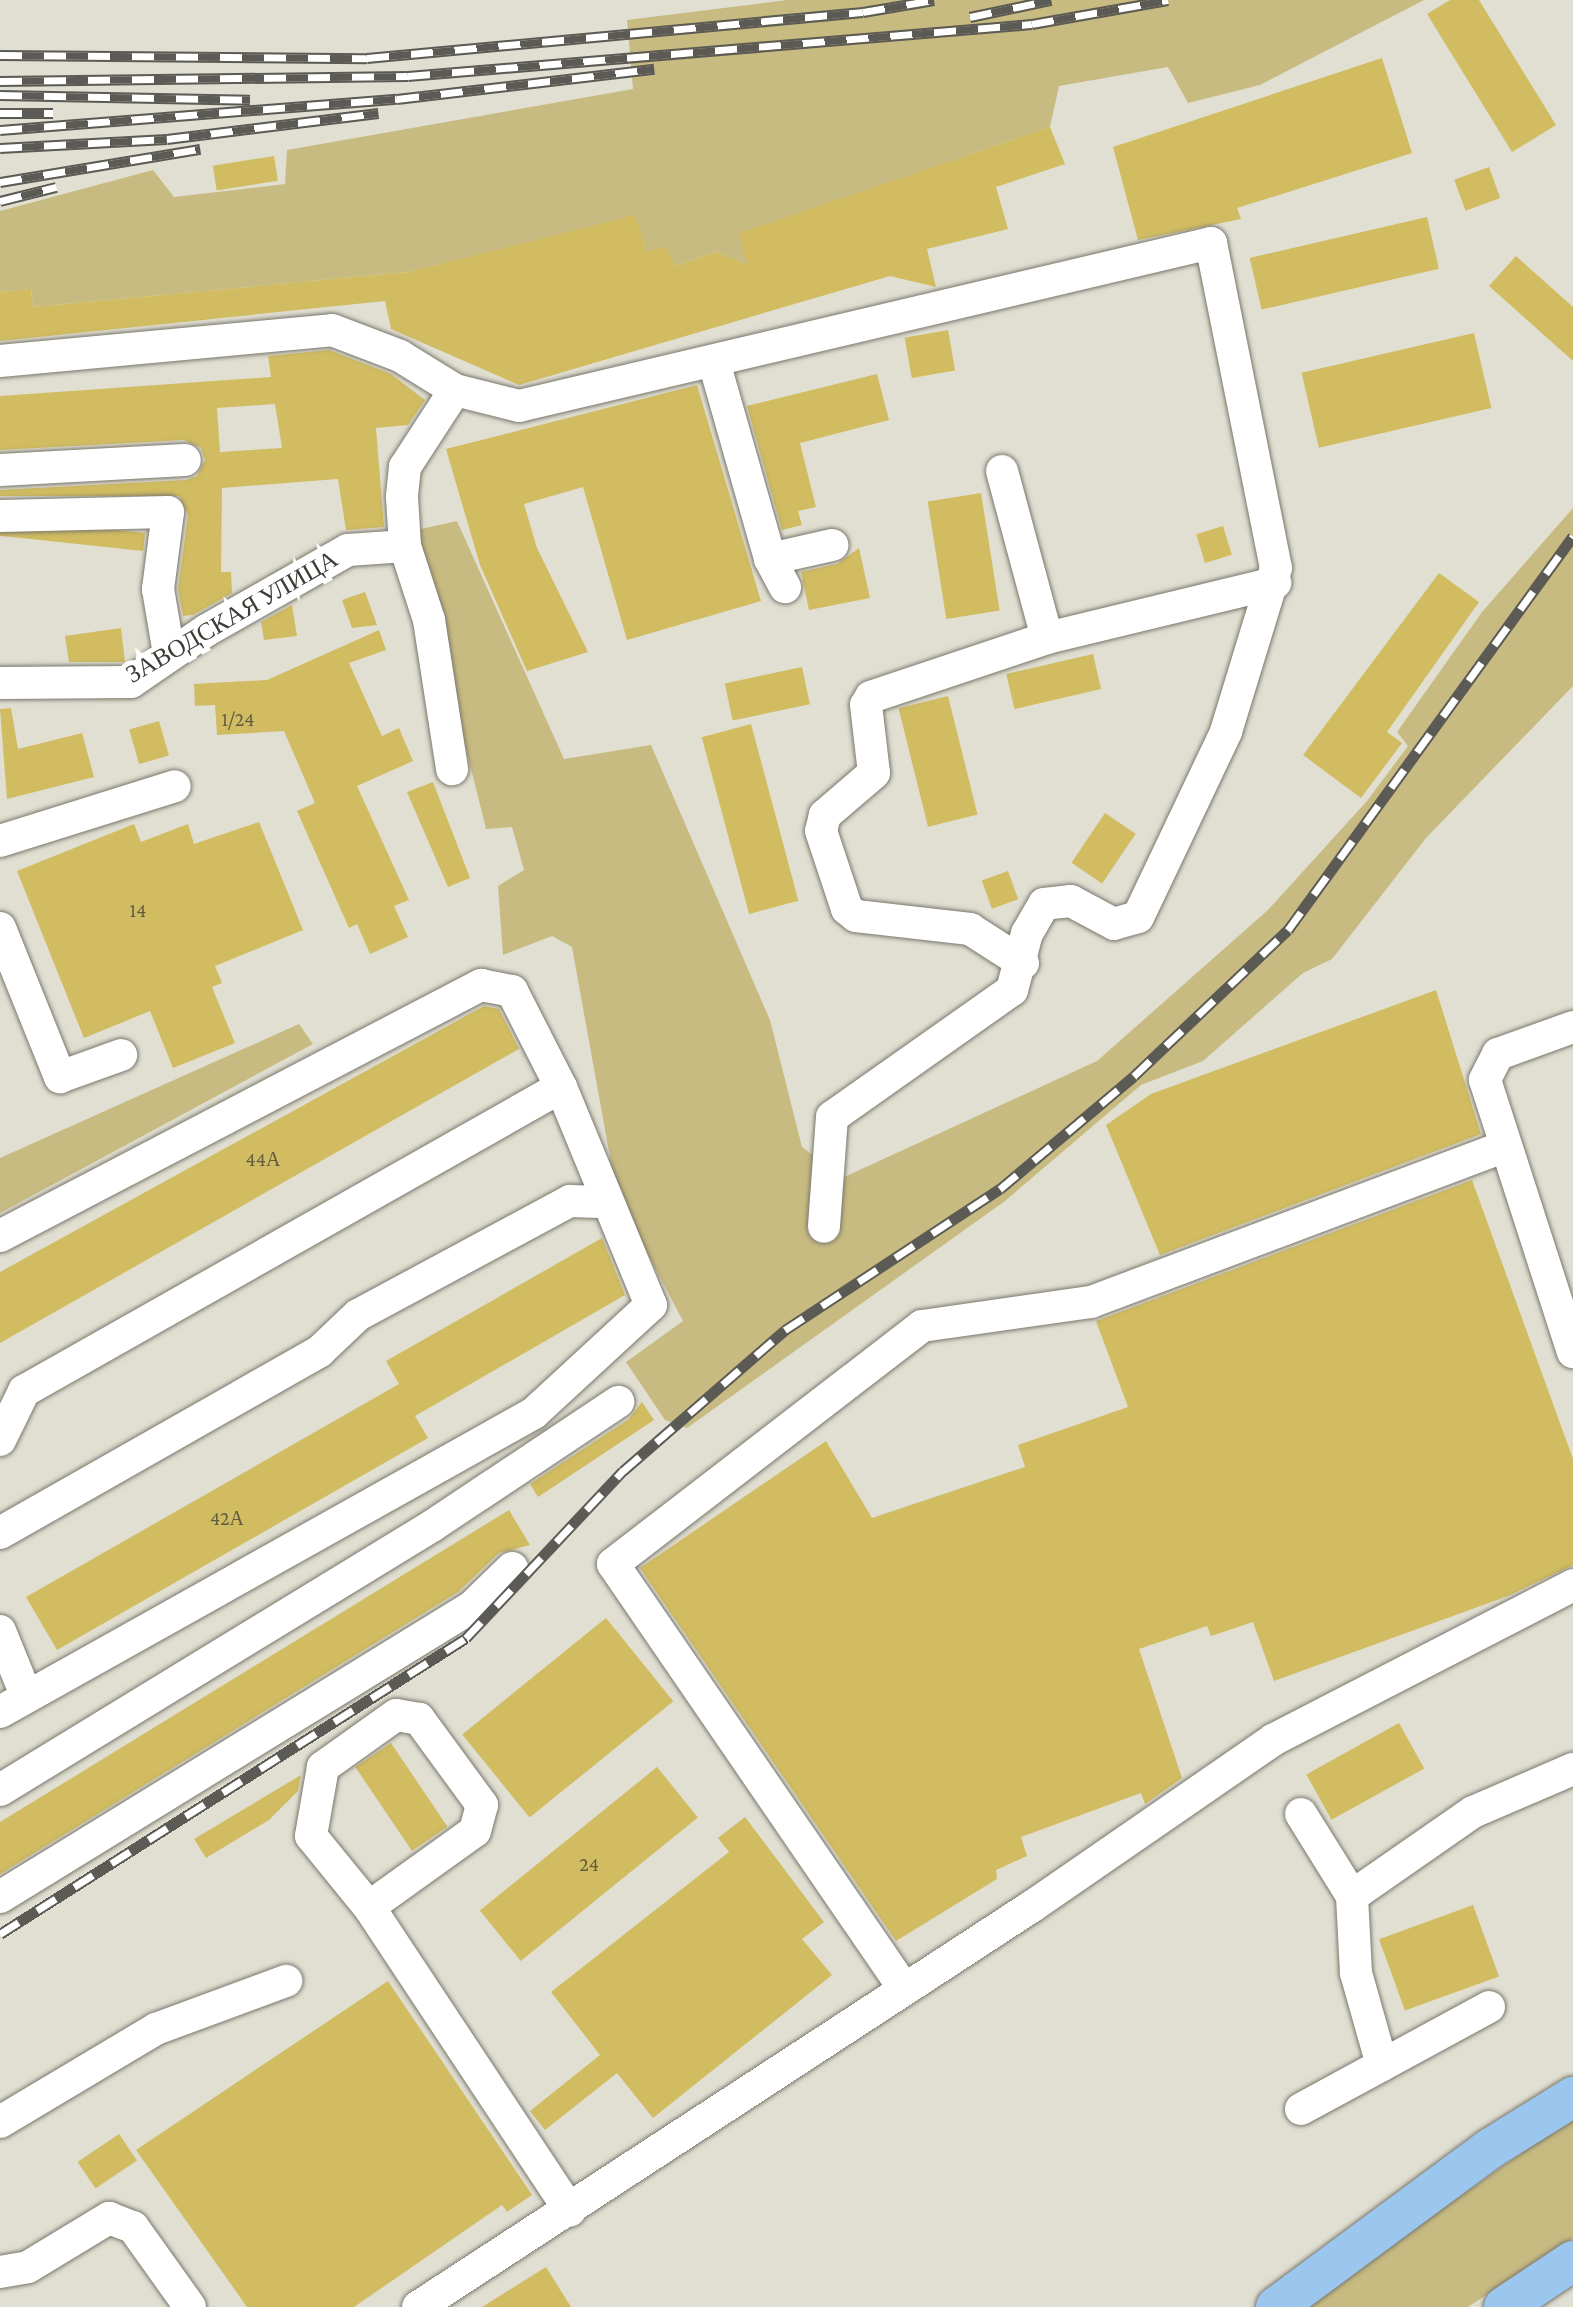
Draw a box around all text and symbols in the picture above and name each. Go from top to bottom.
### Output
street label: ЗАВОДСКАЯ УЛИЦА [121,544,343,690]
house number: 1/24 [222,707,254,731]
house number: 14 [130,898,146,922]
house number: 44А [246,1147,280,1171]
house number: 42А [210,1506,244,1530]
house number: 24 [579,1852,599,1876]

